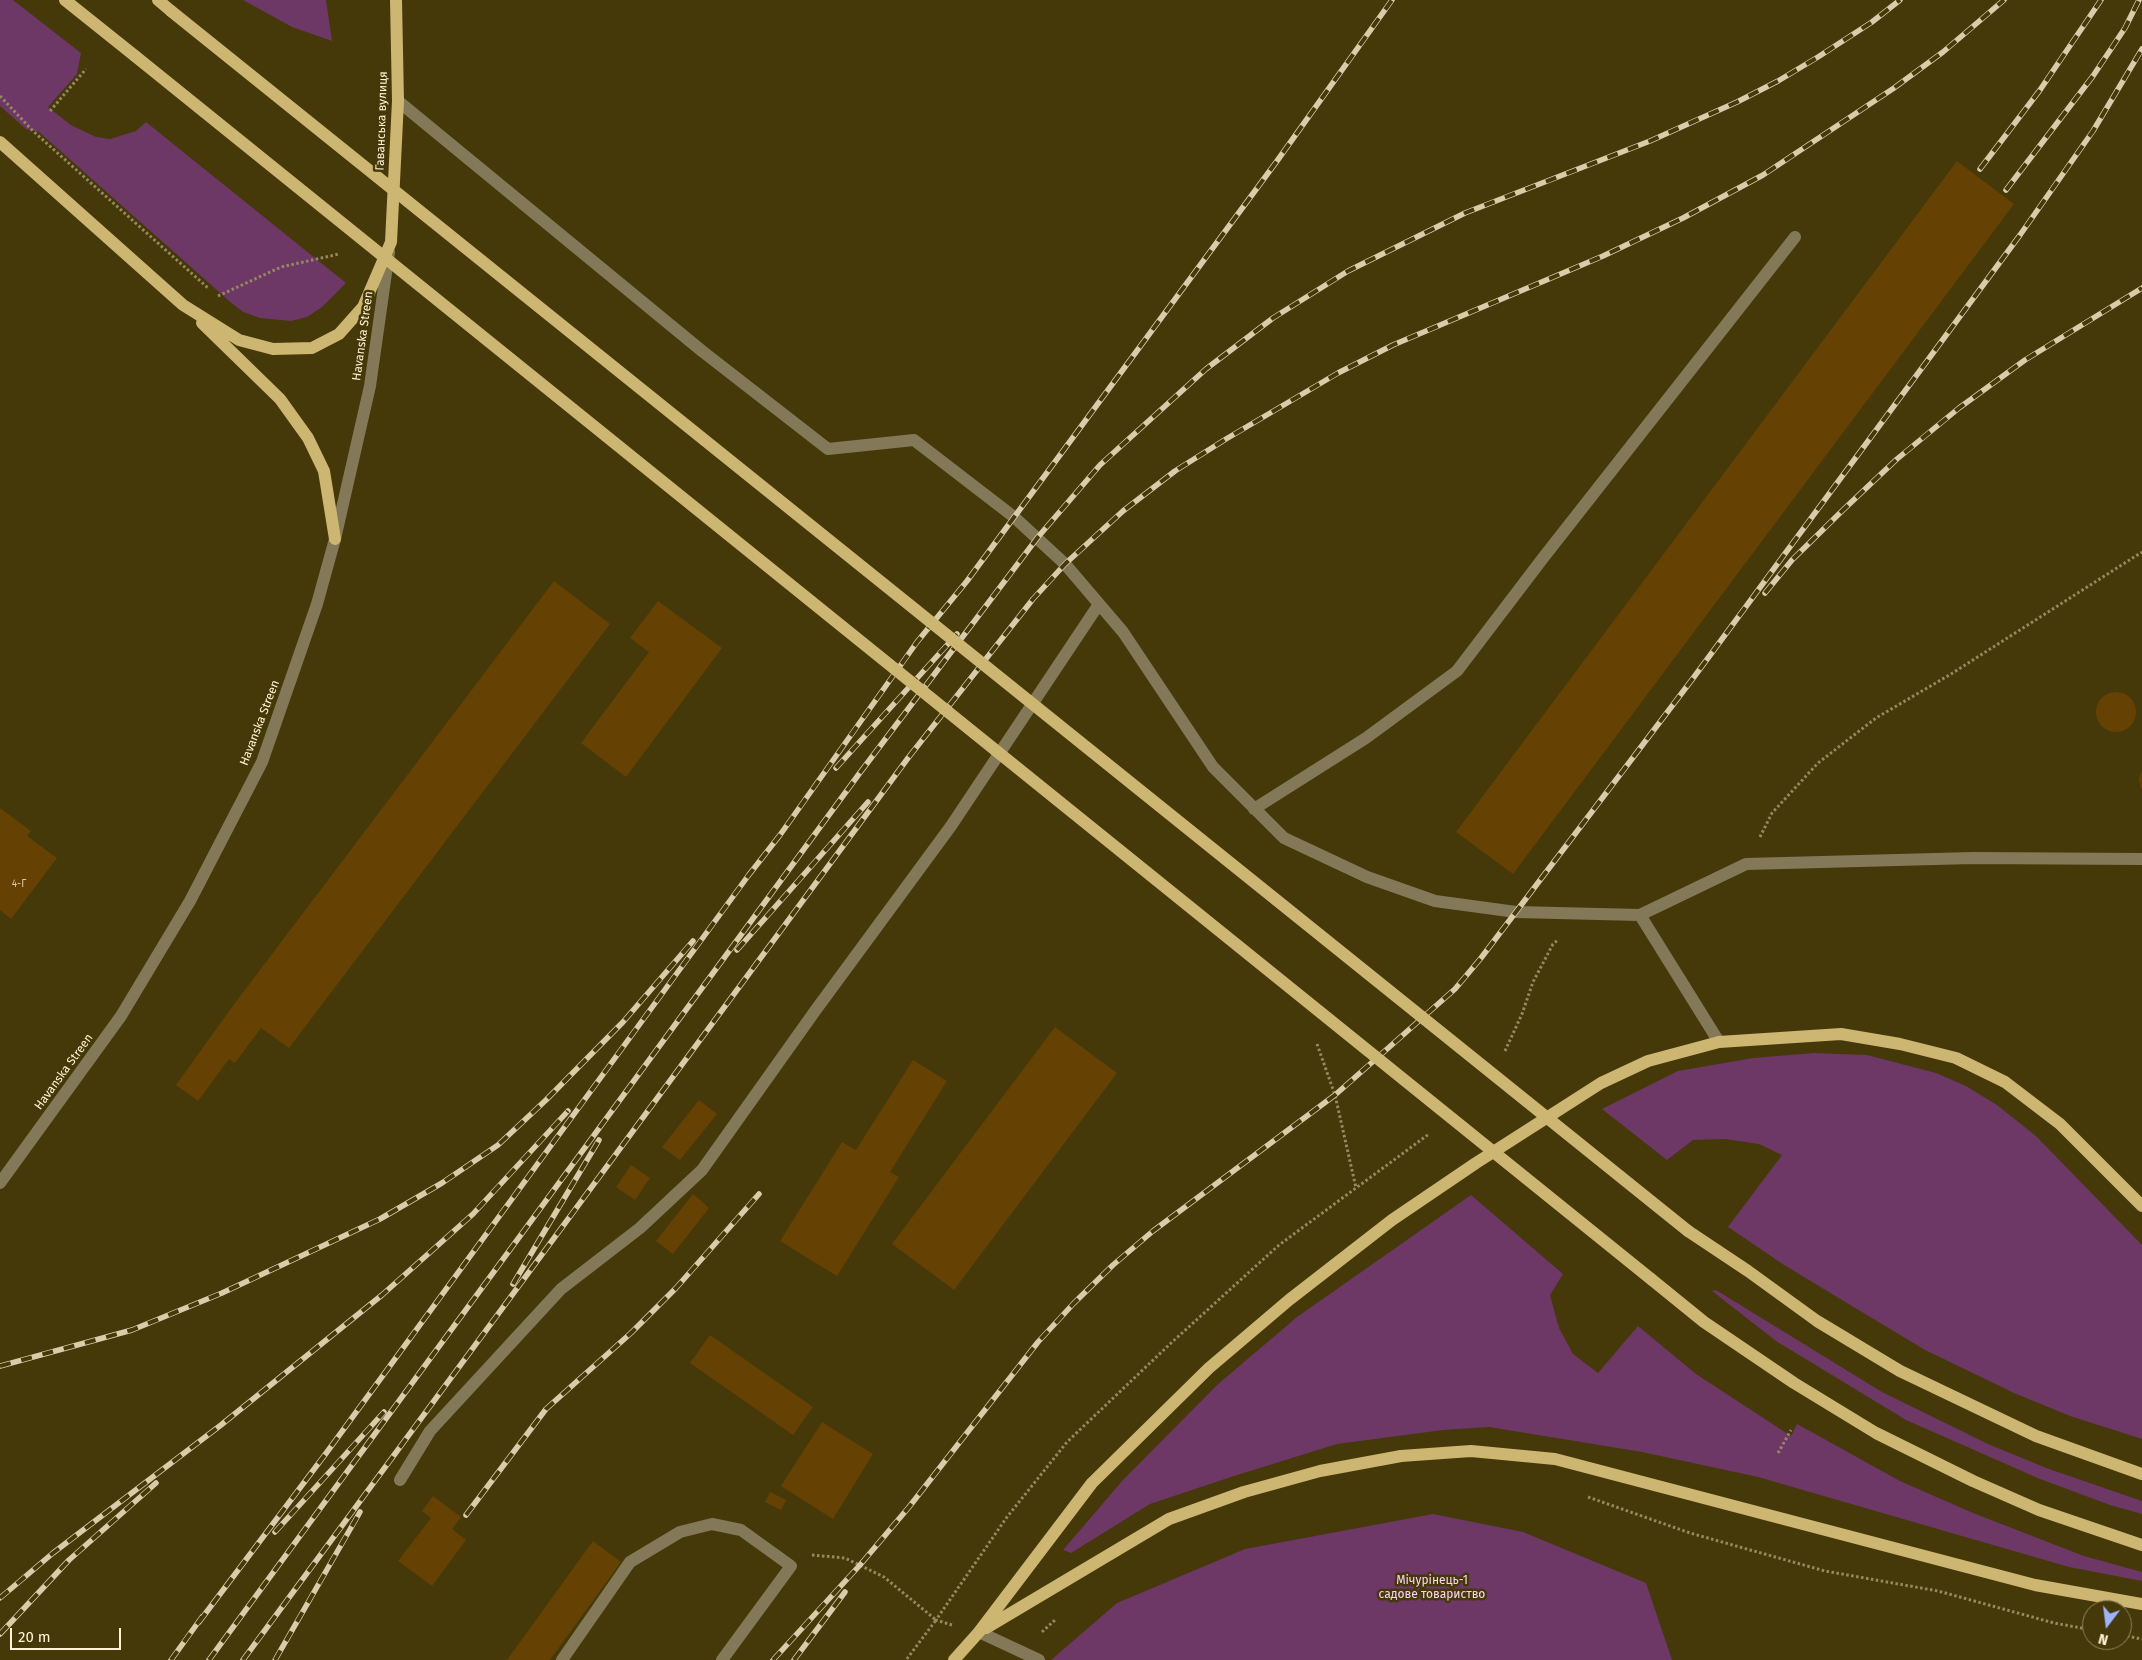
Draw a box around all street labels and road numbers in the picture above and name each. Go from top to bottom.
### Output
street label: Гаванська вулиця [373,71,391,171]
street label: Havanska Streen [350,290,376,382]
street label: Havanska Streen [237,678,283,768]
street label: Havanska Streen [32,1031,96,1113]

